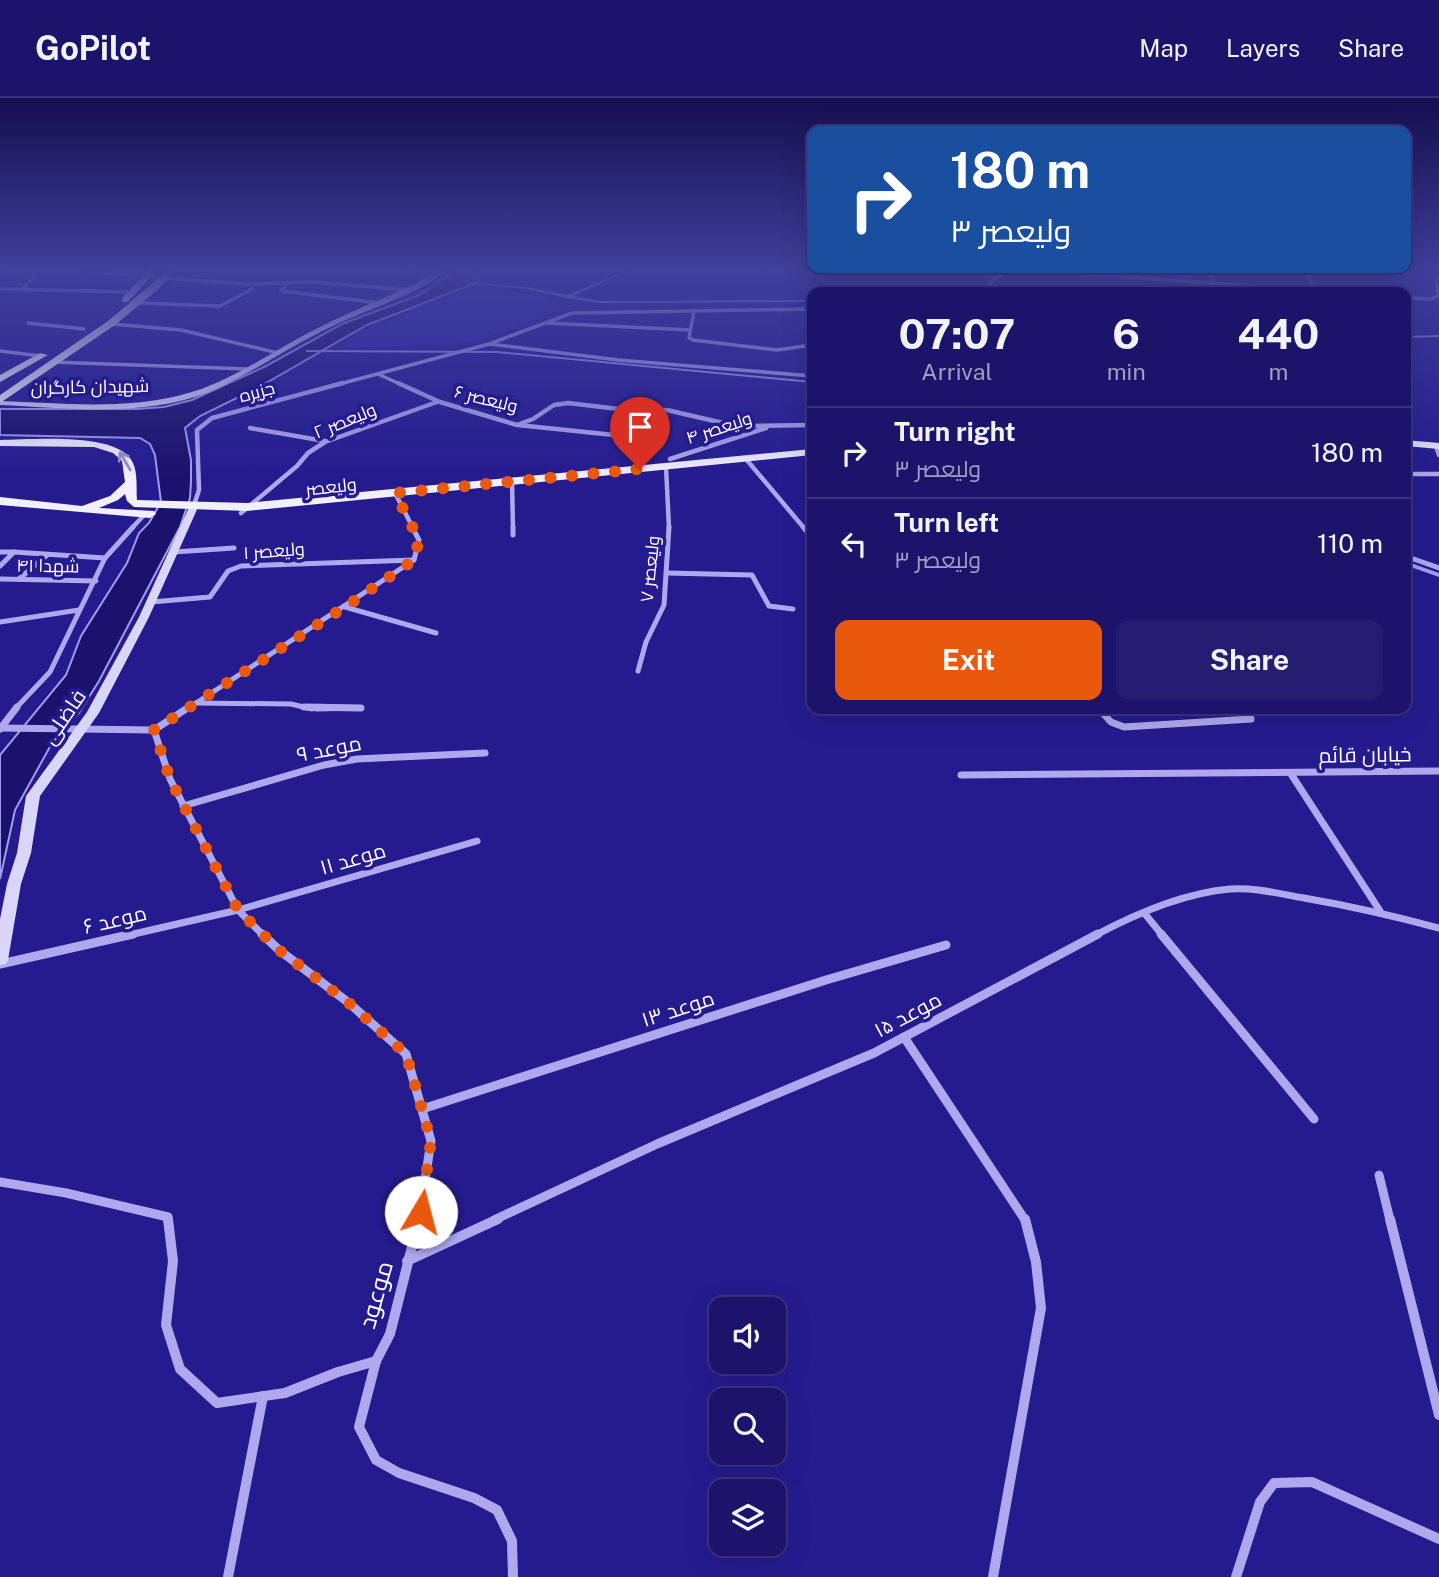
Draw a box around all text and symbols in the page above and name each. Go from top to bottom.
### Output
text: GoPilot [35,29,151,67]
text: Map [1139,34,1188,62]
text: Layers [1226,34,1300,62]
text: Share [1338,34,1404,62]
text: 180 m [950,141,1090,199]
icon: right [835,154,926,245]
text: ولیعصر ۳ [950,212,1071,249]
text: 07:07 [899,309,1015,358]
text: 6 [1112,309,1140,358]
text: 440 [1237,309,1319,358]
text: Arrival [921,358,992,385]
text: min [1107,358,1146,385]
text: m [1268,358,1288,385]
street label: شهیدان کارگران [31,375,149,399]
street label: جزیره [237,377,277,407]
street label: ولیعصر ۶ [452,381,520,417]
pin [610,397,670,469]
street label: ولیعصر ۲ [310,399,380,443]
street label: ولیعصر ۴ [683,407,755,449]
icon: arrive [621,408,659,446]
text: Turn right [894,416,1016,447]
icon: right [835,434,873,472]
text: 180 m [1311,437,1383,468]
one-way arrow [118,451,132,471]
text: ولیعصر ۳ [894,455,981,482]
street label: ولیعصر [303,473,358,501]
text: Turn left [894,507,999,538]
icon: left [835,525,873,563]
text: 110 m [1317,528,1383,559]
street label: ولیعصر ۷ [636,534,664,604]
street label: ولیعصر ۱ [243,538,305,564]
text: ولیعصر ۳ [894,546,981,573]
street label: شهدا ۴۱ [16,554,80,578]
button: Exit [835,620,1102,700]
button: Share [1116,620,1383,700]
street label: فاضلی [36,684,92,750]
street label: موعد ۹ [294,730,363,767]
street label: خیابان قائم [1318,741,1412,770]
street label: موعد ۱۱ [317,837,389,880]
street label: موعد ۶ [81,900,149,939]
street label: موعد ۱۳ [638,985,717,1032]
street label: موعد ۱۵ [870,987,946,1043]
position arrow [384,1175,458,1249]
street label: موعود [352,1258,398,1332]
map controls [709,1297,786,1556]
button: sound [709,1297,786,1374]
button: search [709,1388,786,1465]
button: layers [709,1479,786,1556]

